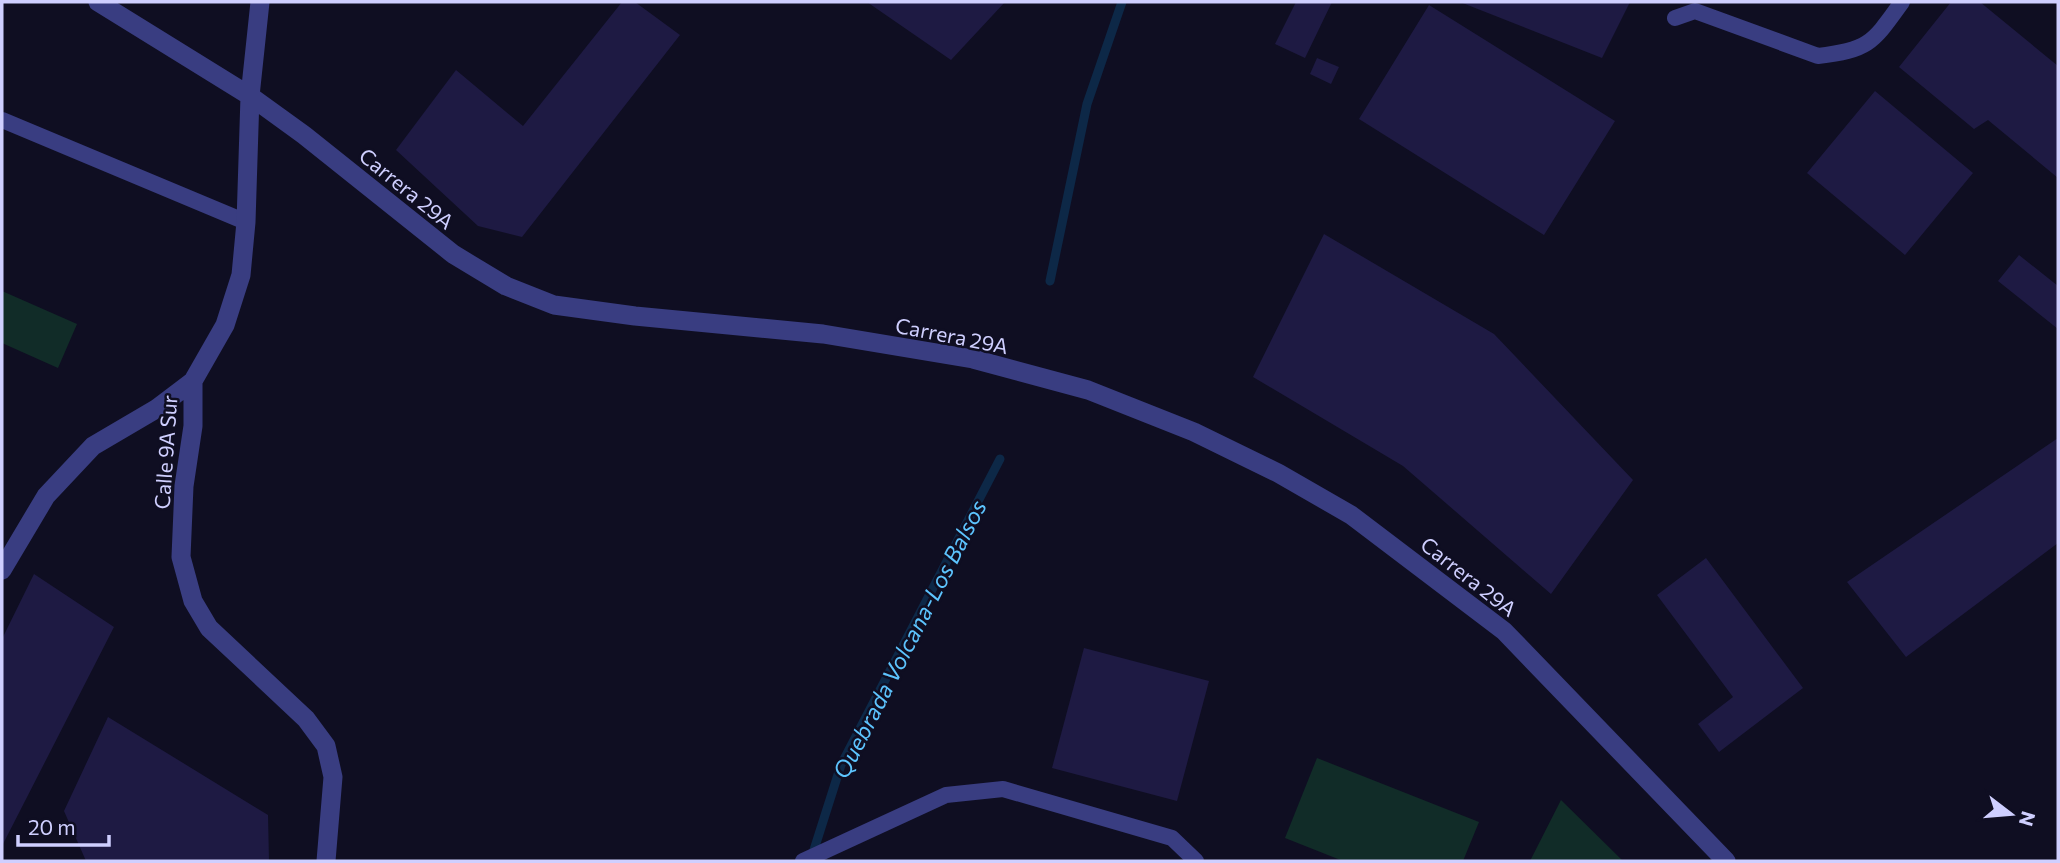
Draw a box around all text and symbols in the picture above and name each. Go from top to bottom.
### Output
street label: Carrera 29A [355,142,459,234]
street label: Carrera 29A [893,312,1011,358]
street label: Calle 9A Sur [149,394,181,510]
water label: Quebrada Volcana-Los Balsos [826,495,992,783]
street label: Carrera 29A [1416,531,1522,621]
north arrow [1976,779,2046,849]
scale bar [18,804,108,848]
text: N [2015,809,2041,829]
text: 20 m [28,814,76,839]

